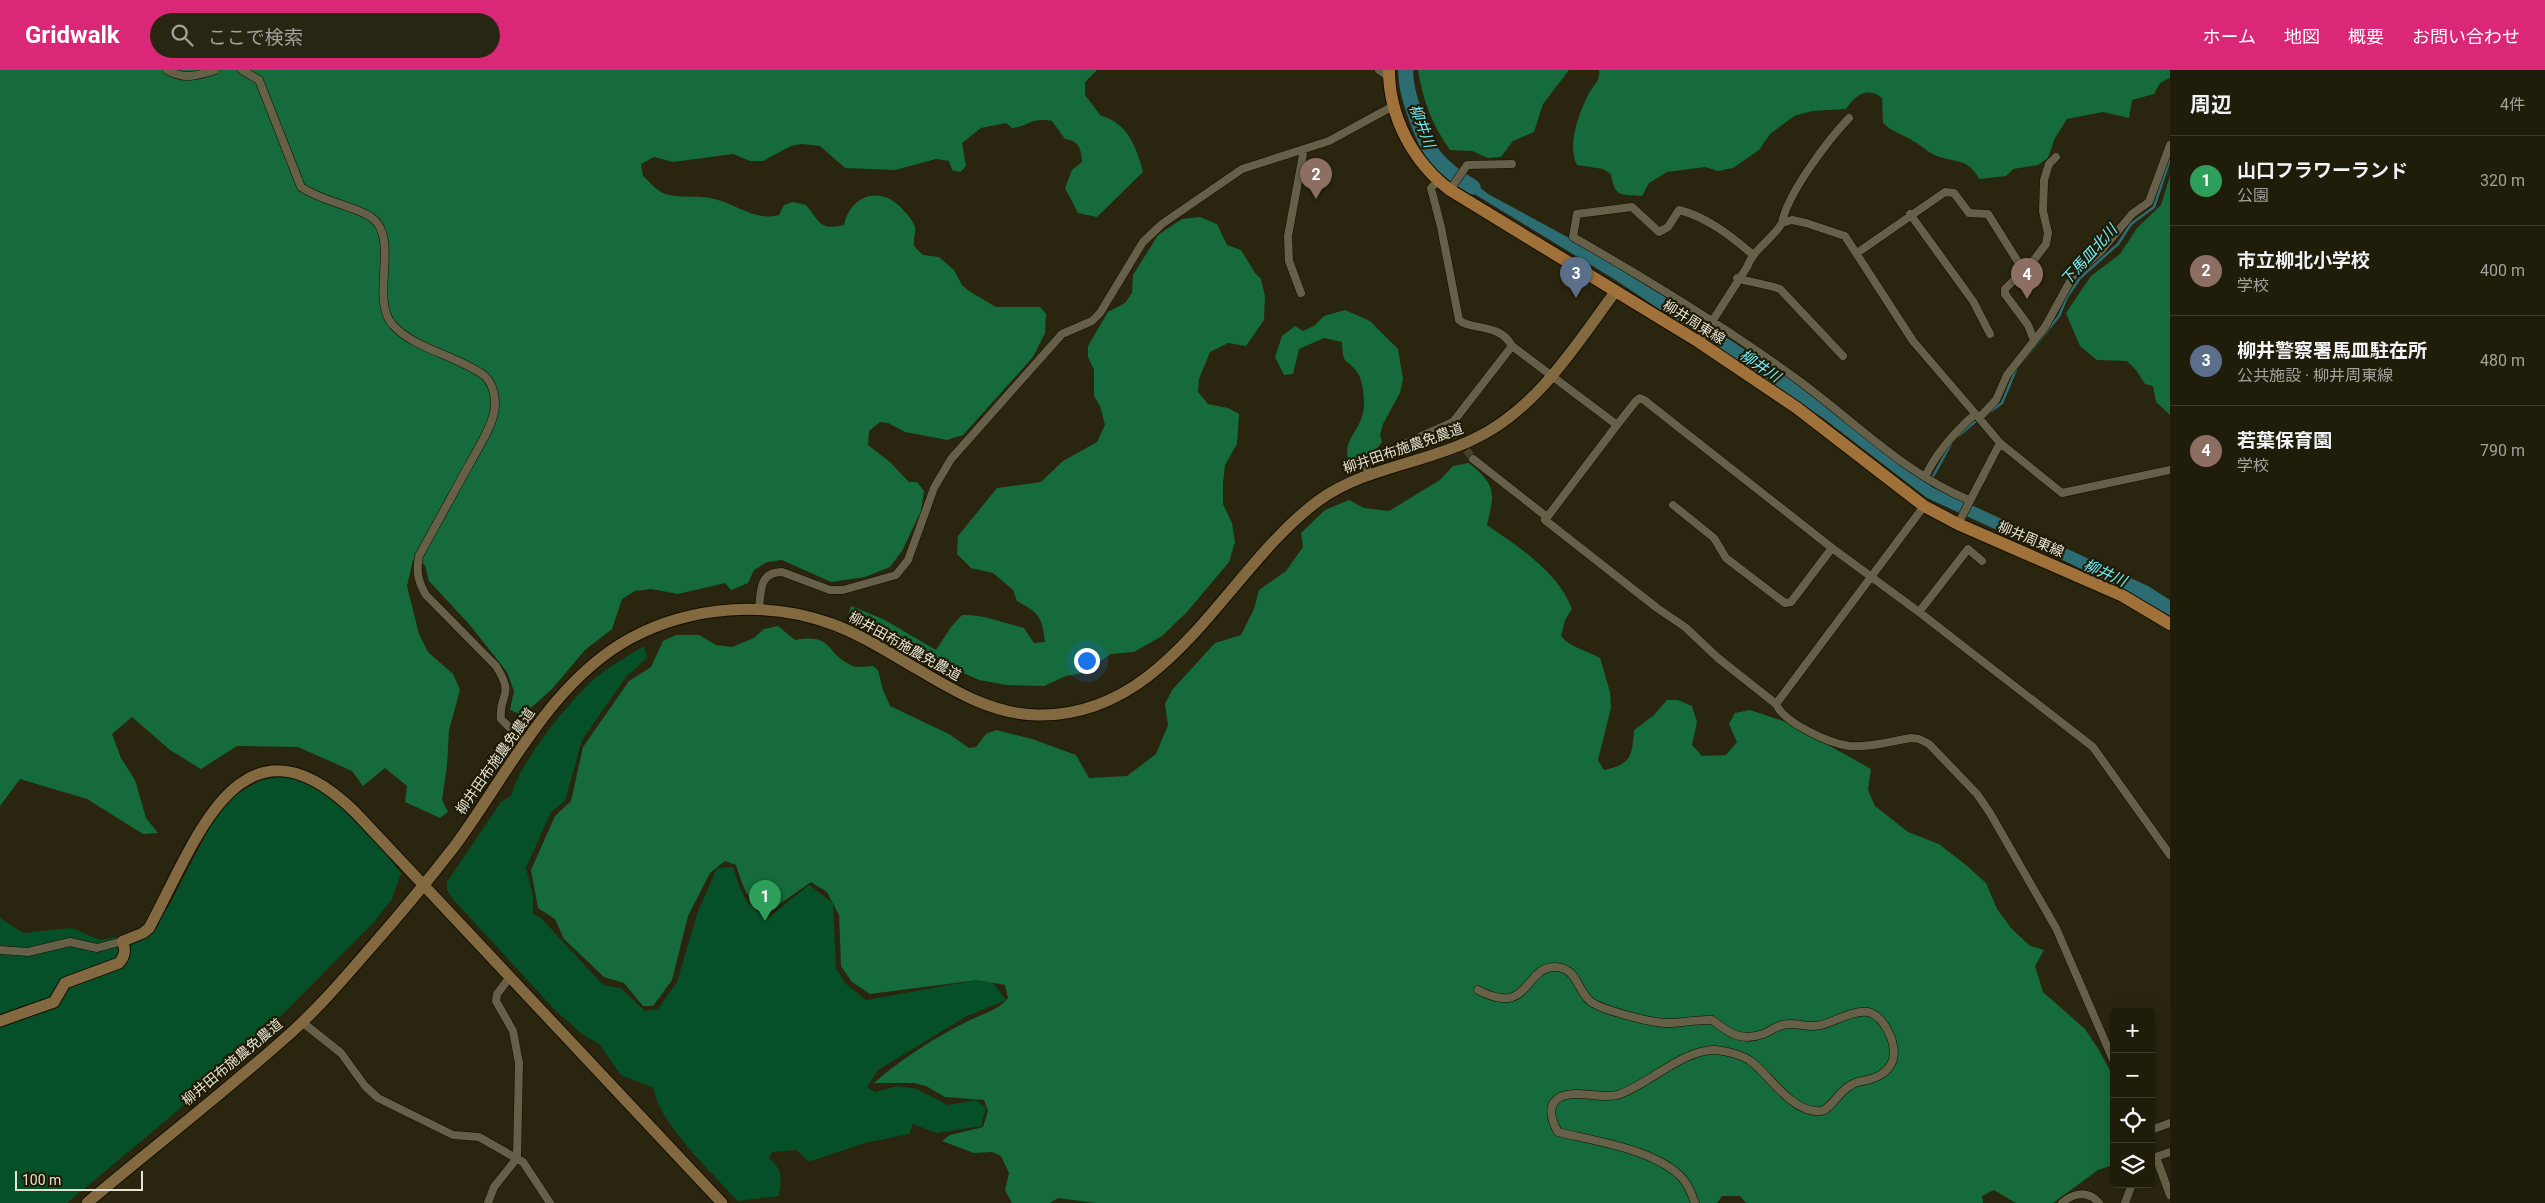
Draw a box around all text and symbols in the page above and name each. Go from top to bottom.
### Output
search box [150,13,500,58]
text: Gridwalk [25,21,120,49]
icon: search [168,21,196,49]
text: ここで検索 [208,26,303,49]
text: ホーム [2203,26,2256,47]
text: 地図 [2284,26,2320,47]
text: 概要 [2348,26,2384,47]
text: お問い合わせ [2412,26,2520,47]
text: 周辺 [2190,93,2232,117]
text: 4件 [2500,95,2525,114]
water label: 柳井川 [1406,102,1439,152]
pin: 2 [1300,158,1332,199]
text: 山口フラワーランド [2237,159,2408,182]
text: 1 [2201,171,2211,190]
text: 320 m [2480,171,2525,190]
text: 公園 [2237,186,2269,205]
water label: 下馬皿北川 [2057,220,2122,289]
text: 市立柳北小学校 [2237,249,2370,272]
pin: 3 [1560,257,1592,298]
pin: 4 [2011,258,2043,299]
text: 2 [2201,261,2211,280]
text: 400 m [2480,261,2525,280]
text: 学校 [2237,276,2269,295]
street label: 柳井周東線 [1660,297,1728,347]
text: 柳井警察署馬皿駐在所 [2237,339,2427,362]
water label: 柳井川 [1736,346,1785,387]
text: 3 [2201,351,2211,370]
text: 480 m [2480,351,2525,370]
text: 公共施設 · 柳井周東線 [2237,366,2393,385]
street label: 柳井田布施農免農道 [1341,420,1465,476]
text: 若葉保育園 [2237,429,2332,452]
text: 4 [2201,441,2211,460]
text: 790 m [2480,441,2525,460]
text: 学校 [2237,456,2269,475]
street label: 柳井周東線 [1996,518,2066,560]
water label: 柳井川 [2081,556,2131,591]
street label: 柳井田布施農免農道 [846,608,964,684]
your location [1074,648,1100,674]
street label: 柳井田布施農免農道 [452,705,538,817]
pin: 1 [749,880,781,921]
map controls [2110,1008,2155,1188]
button: + [2110,1008,2155,1053]
street label: 柳井田布施農免農道 [179,1015,285,1109]
button: − [2110,1053,2155,1098]
button: locate [2110,1098,2155,1143]
button: layers [2110,1143,2155,1188]
scale bar [15,1168,142,1191]
text: 100 m [22,1172,61,1188]

